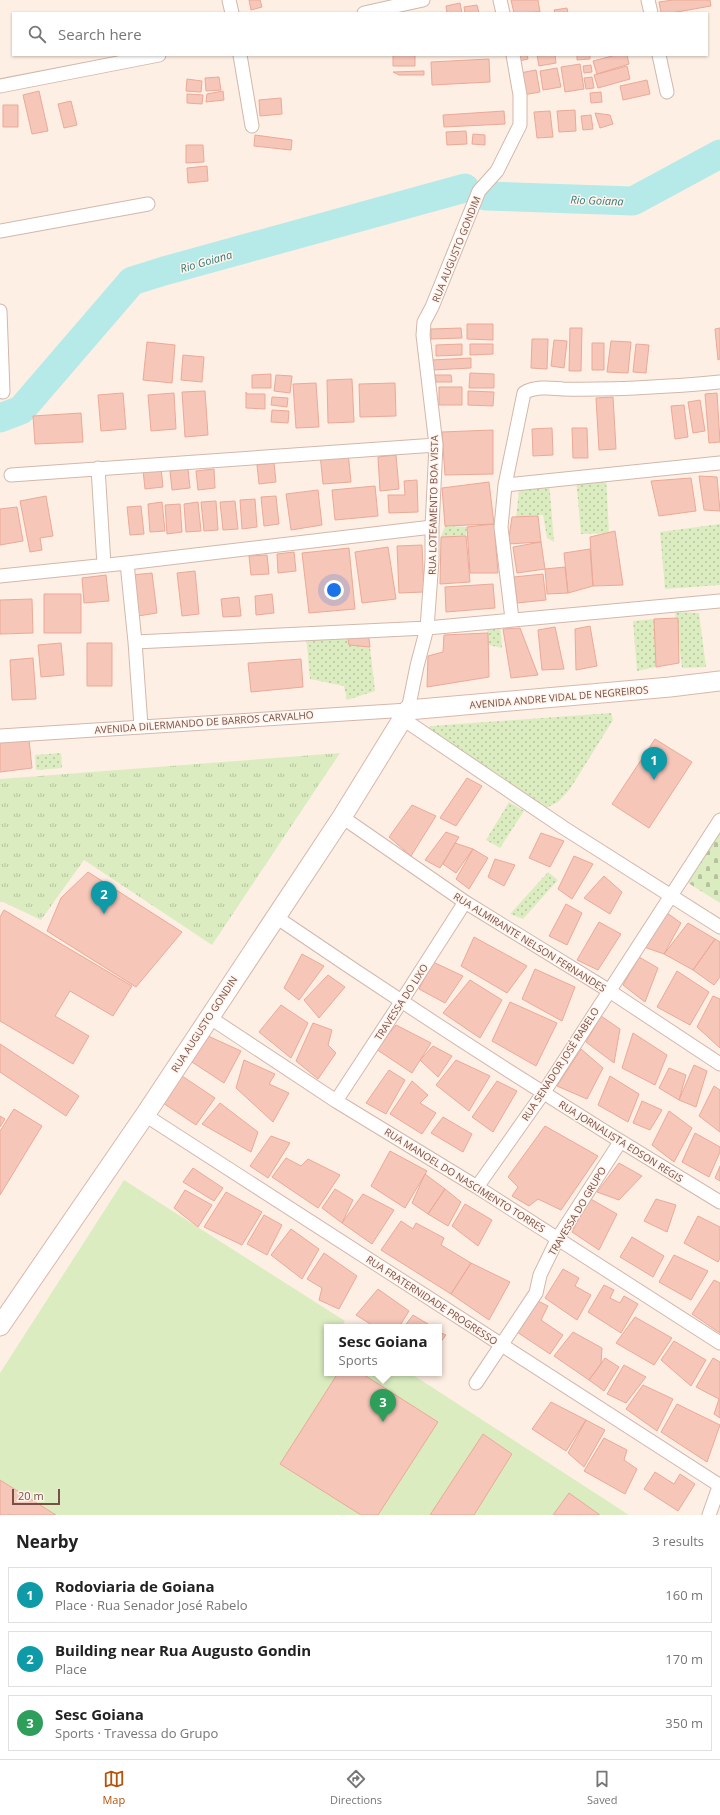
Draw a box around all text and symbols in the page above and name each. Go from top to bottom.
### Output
search box [12,12,708,56]
icon: search [26,23,48,45]
text: Search here [58,24,142,44]
water label: Rio Goiana [570,192,624,208]
street label: RUA AUGUSTO GONDIM [428,194,484,304]
water label: Rio Goiana [178,246,234,276]
street label: RUA LOTEAMENTO BOA VISTA [425,434,441,575]
your location [324,580,344,600]
street label: AVENIDA ANDRE VIDAL DE NEGREIROS [469,682,649,712]
street label: AVENIDA DILERMANDO DE BARROS CARVALHO [94,707,314,737]
pin: 1 [641,747,667,780]
pin: 2 [91,881,117,914]
street label: RUA ALMIRANTE NELSON FERNANDES [451,889,609,995]
street label: TRAVESSA DO LIXO [371,961,431,1043]
street label: RUA AUGUSTO GONDIN [168,973,240,1075]
street label: RUA SENADOR JOSÉ RABELO [518,1004,602,1123]
street label: RUA JORNALISTA EDSON REGIS [556,1097,686,1185]
street label: RUA MANOEL DO NASCIMENTO TORRES [382,1124,548,1236]
street label: TRAVESSA DO GRUPO [545,1164,609,1258]
street label: RUA FRATERNIDADE PROGRESSO [363,1252,501,1348]
popup [324,1324,442,1376]
text: Sesc Goiana [339,1331,427,1351]
text: Sports [339,1351,378,1369]
pin: 3 [370,1389,396,1422]
scale bar [12,1487,60,1506]
text: 20 m [18,1488,44,1503]
text: Nearby [16,1530,78,1553]
text: 3 results [652,1532,704,1550]
text: Rodoviaria de Goiana [55,1576,214,1596]
text: 1 [26,1586,34,1604]
text: 160 m [665,1586,703,1604]
text: Place · Rua Senador José Rabelo [55,1596,248,1614]
text: Building near Rua Augusto Gondin [55,1640,311,1660]
text: 2 [26,1650,34,1668]
text: 170 m [665,1650,703,1668]
text: Place [55,1660,87,1678]
text: Sesc Goiana [55,1704,144,1724]
text: 3 [26,1714,34,1732]
text: 350 m [665,1714,703,1732]
text: Sports · Travessa do Grupo [55,1724,218,1742]
tab: Map [102,1768,125,1807]
tab: Directions [330,1768,382,1807]
tab: Saved [587,1768,618,1807]

